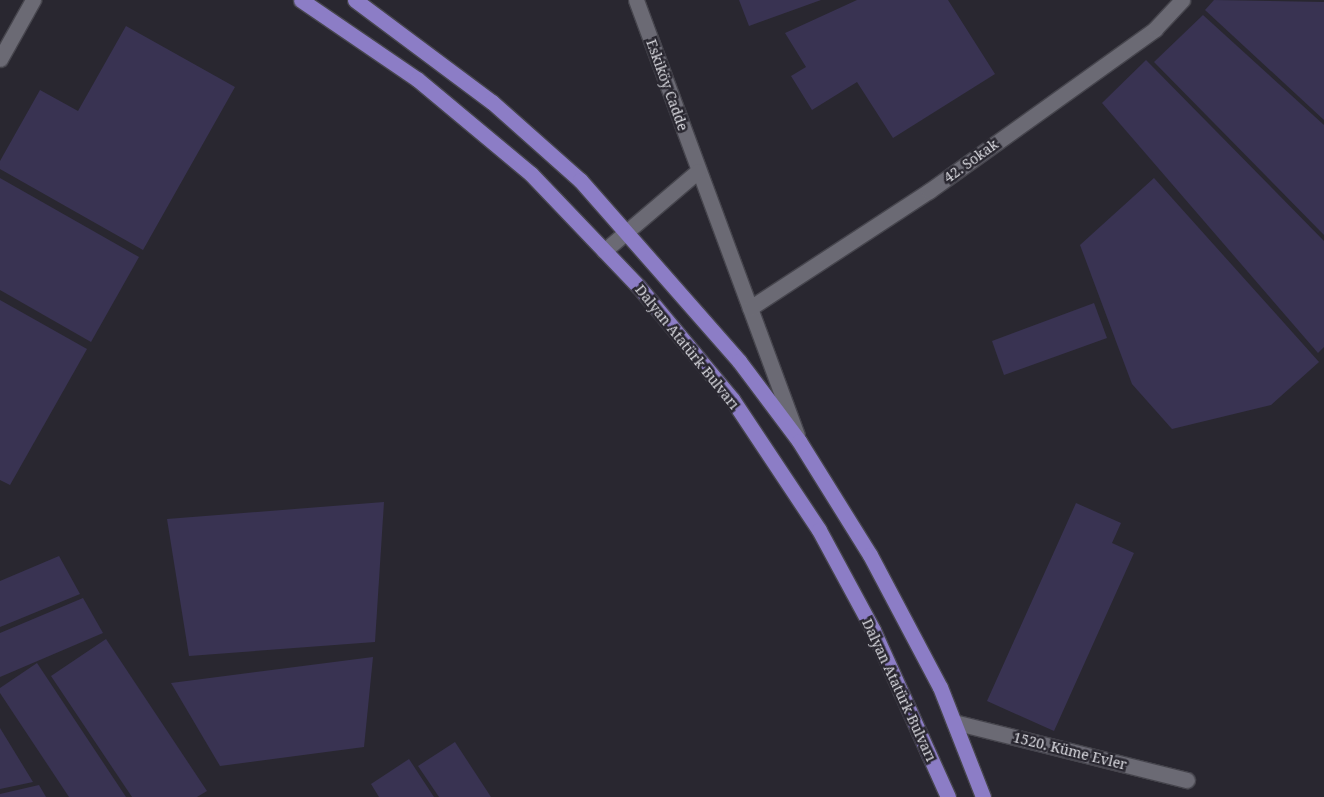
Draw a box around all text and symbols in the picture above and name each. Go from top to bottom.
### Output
street label: Eskiköy Cadde [643,37,691,133]
street label: 42. Sokak [941,136,1001,186]
street label: Dalyan Atatürk Bulvarı [632,281,742,413]
street label: Dalyan Atatürk Bulvarı [859,616,939,764]
street label: 1520. Küme Evler [1011,729,1129,773]

